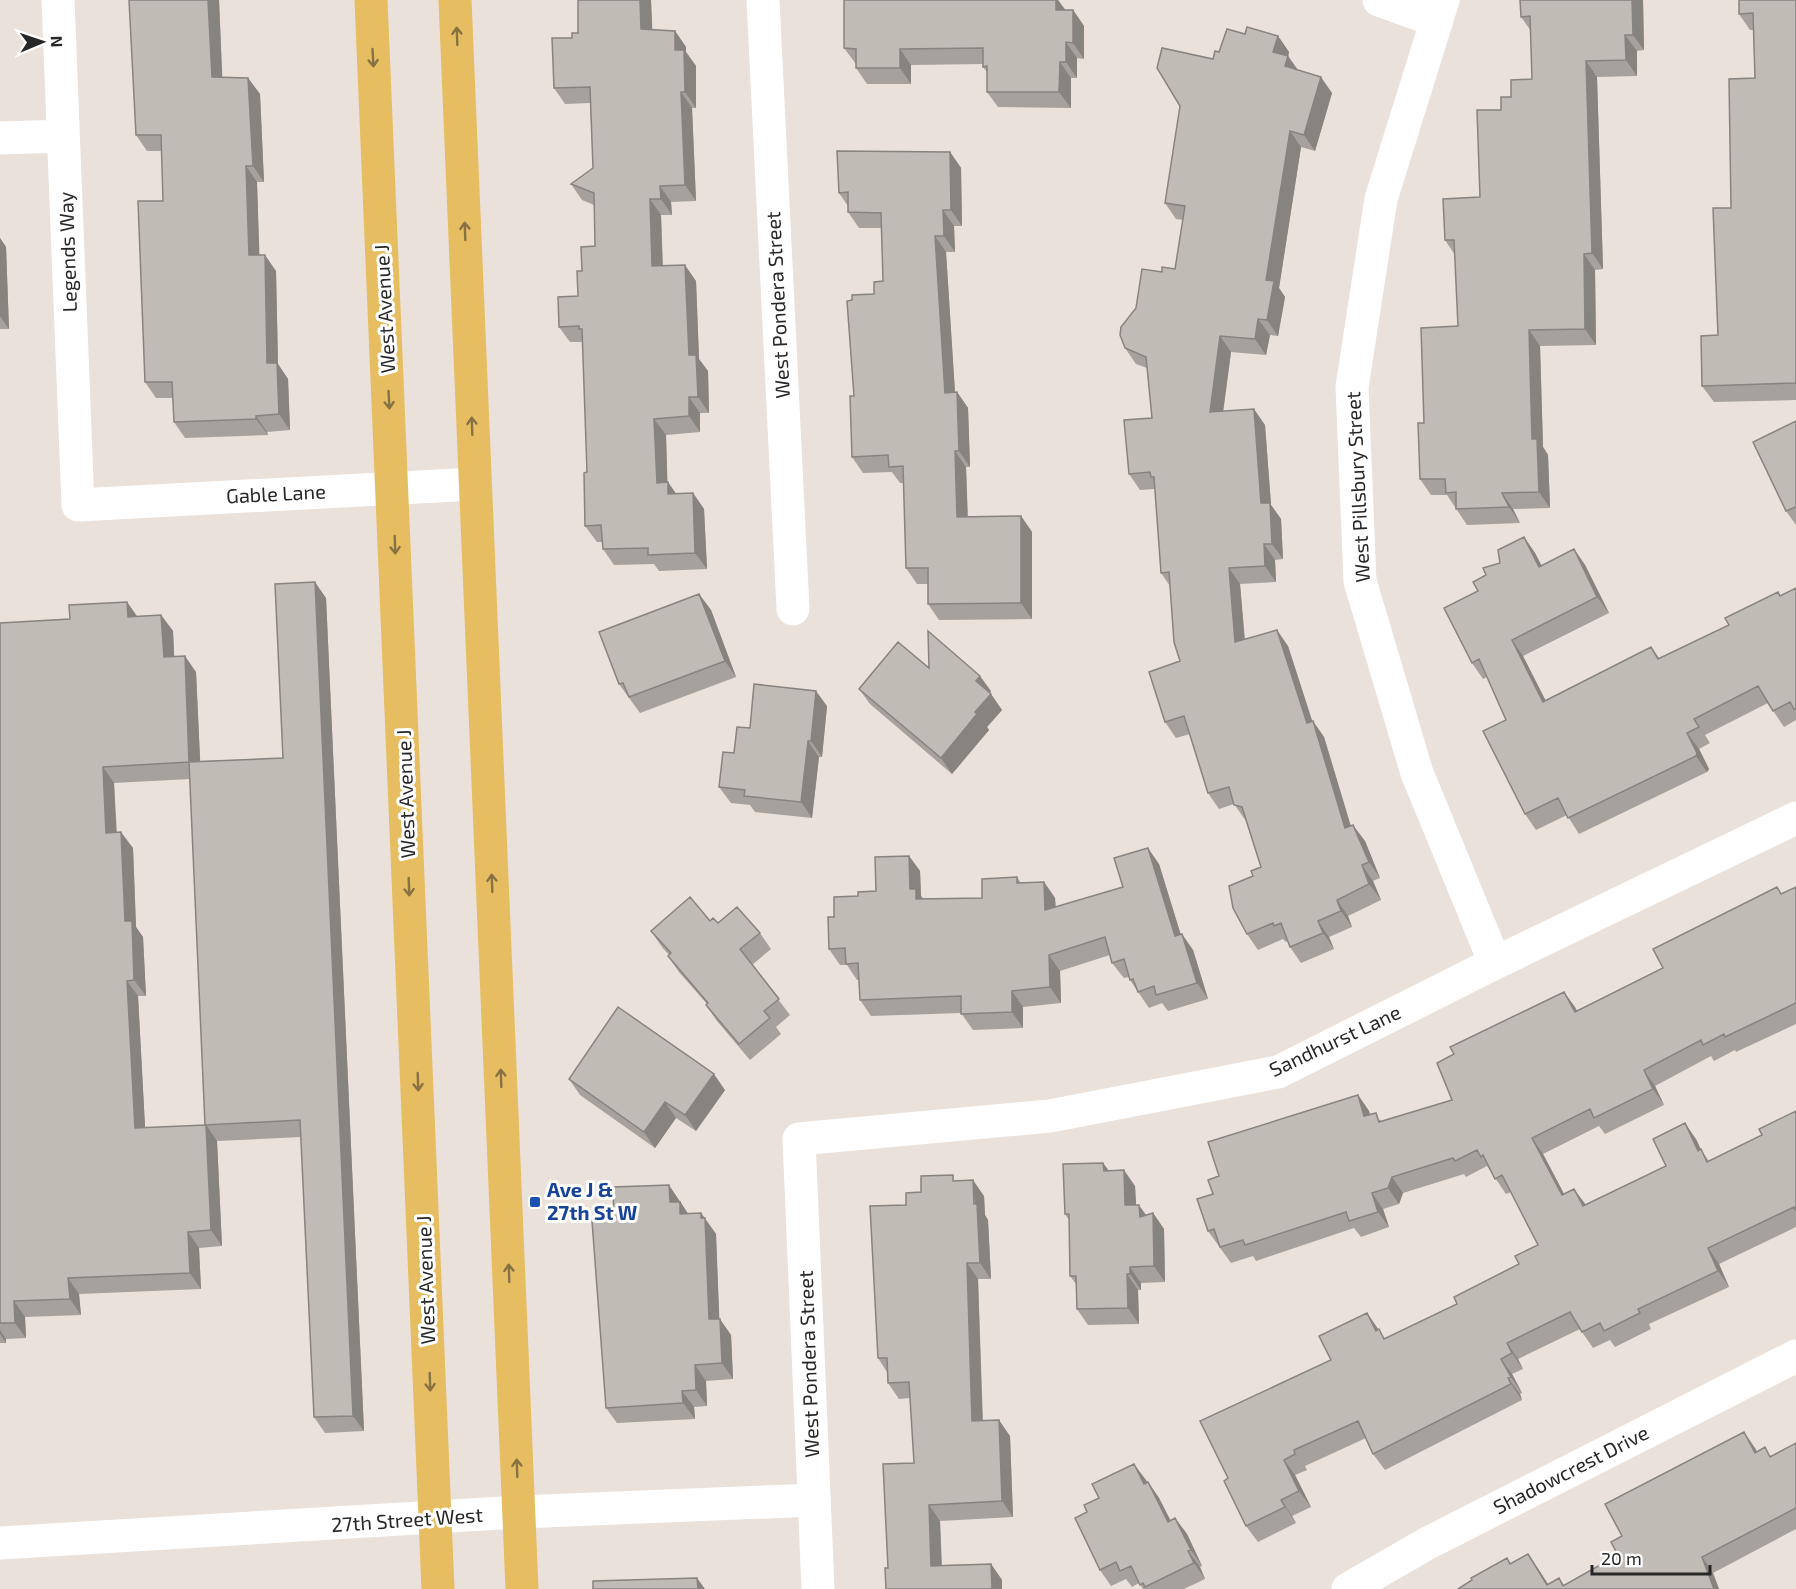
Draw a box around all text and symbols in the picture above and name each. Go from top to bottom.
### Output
north arrow [12,12,72,72]
one-way arrow [451,26,462,46]
text: N [48,35,67,48]
one-way arrow [368,48,379,68]
street label: Legends Way [53,191,81,313]
street label: West Pondera Street [760,210,794,399]
one-way arrow [459,221,470,241]
street label: West Avenue J [369,244,399,374]
one-way arrow [383,390,395,410]
street label: West Pillsbury Street [1340,390,1374,583]
one-way arrow [467,416,478,436]
street label: Gable Lane [226,478,326,508]
one-way arrow [390,535,401,555]
street label: West Avenue J [391,729,419,859]
one-way arrow [487,874,498,894]
one-way arrow [404,876,415,896]
street label: Sandhurst Lane [1265,999,1404,1081]
one-way arrow [495,1068,506,1088]
one-way arrow [412,1071,423,1091]
place label: Ave J & 27th St W [547,1177,637,1224]
marker: Ave J & 27th St W [528,1195,542,1209]
street label: West Avenue J [411,1215,439,1345]
one-way arrow [503,1263,515,1283]
street label: West Pondera Street [793,1270,823,1458]
one-way arrow [424,1371,435,1391]
street label: Shadowcrest Drive [1489,1420,1652,1519]
one-way arrow [512,1458,523,1478]
street label: 27th Street West [330,1502,484,1536]
scale bar [1592,1538,1710,1576]
text: 20 m [1601,1547,1642,1569]

